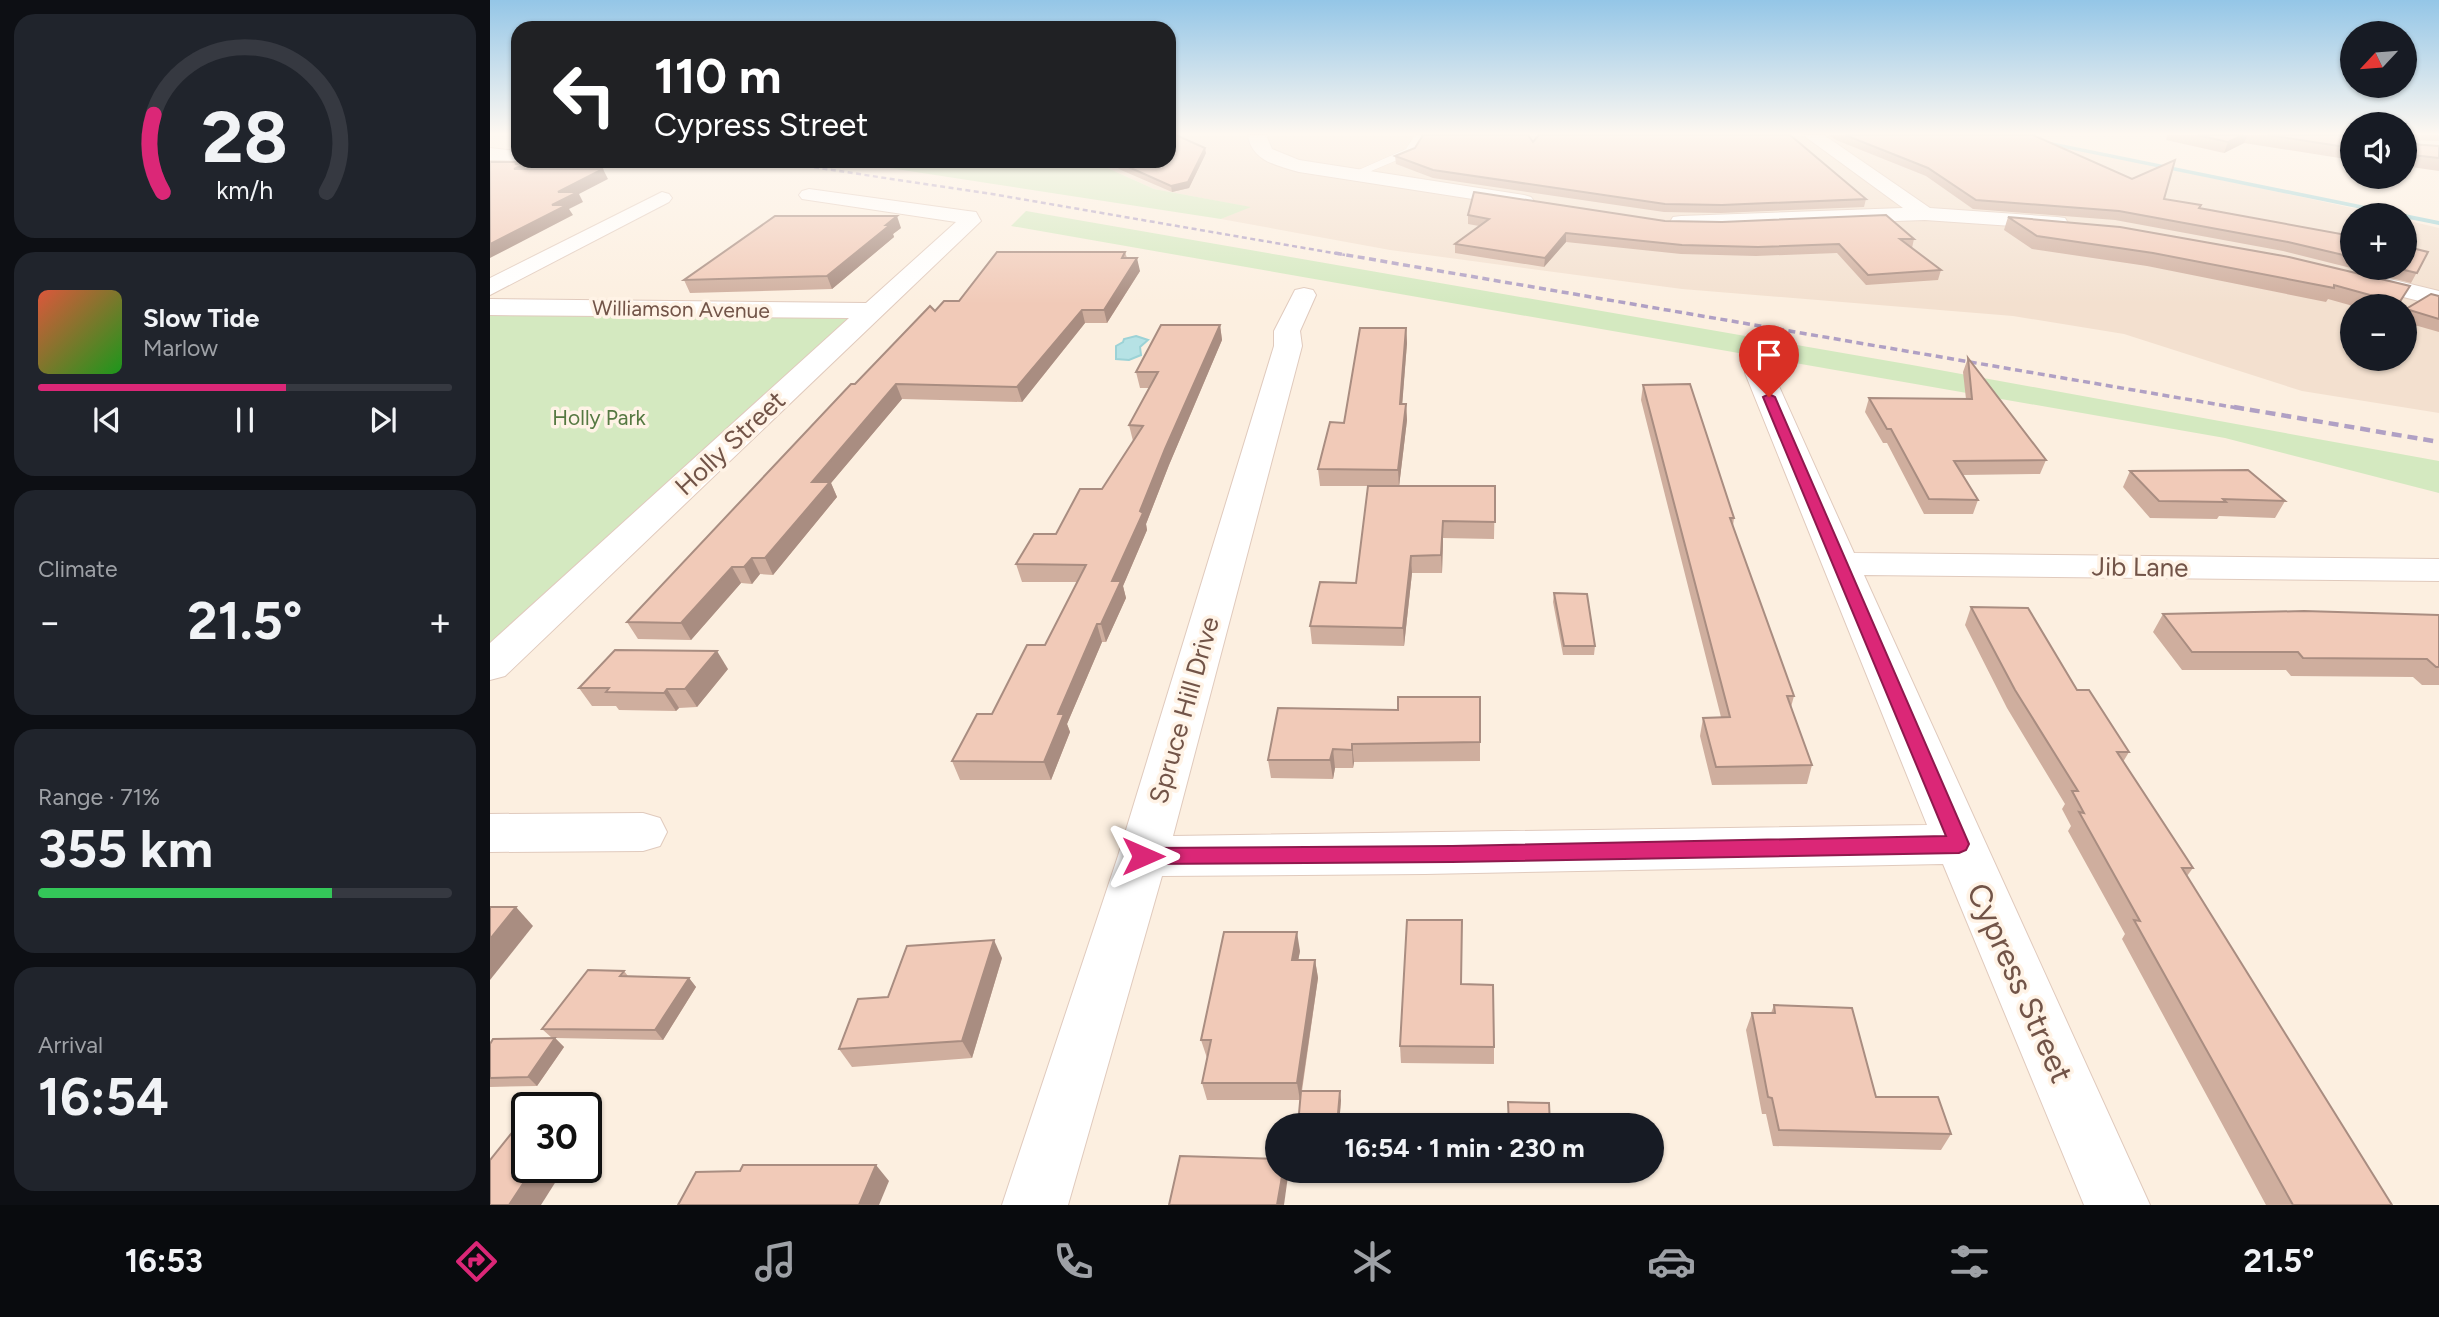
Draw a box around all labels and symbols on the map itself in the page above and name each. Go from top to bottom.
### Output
north arrow [2340,21,2417,98]
street label: Williamson Avenue [592,295,770,323]
pin [1739,325,1799,397]
street label: Holly Street [668,384,792,502]
park label: Holly Park [552,405,646,430]
street label: Jib Lane [2091,550,2189,584]
street label: Spruce Hill Drive [1142,613,1226,807]
position arrow [1106,819,1180,893]
street label: Cypress Street [1959,877,2081,1089]
speed limit sign: 30 [511,1092,602,1183]

